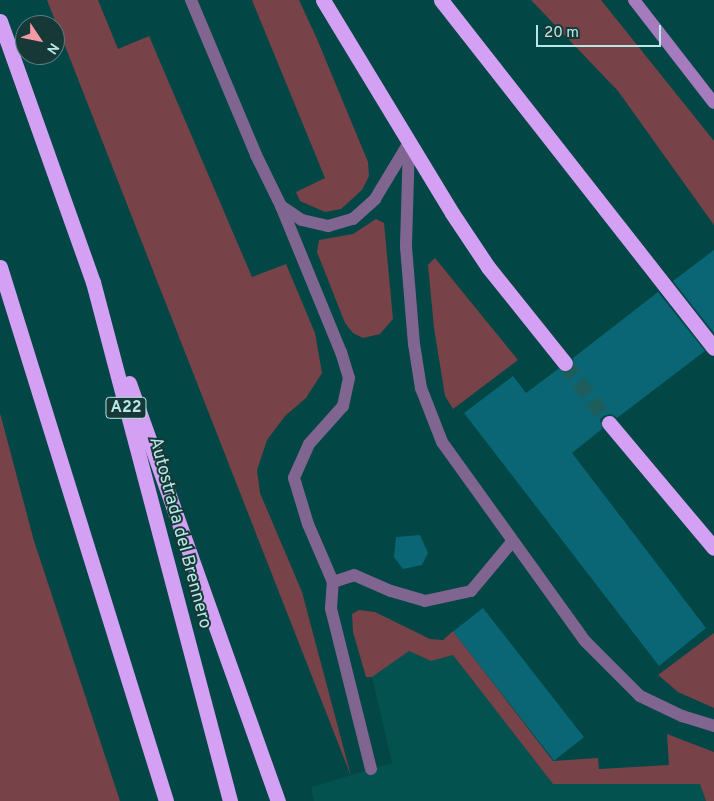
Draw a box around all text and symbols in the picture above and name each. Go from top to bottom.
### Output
north arrow [15,15,65,65]
scale bar [539,15,664,47]
text: 20 m [544,24,579,43]
text: N [42,39,62,57]
road number: A22 [105,394,147,422]
street label: Autostrada del Brennero [143,435,215,631]

